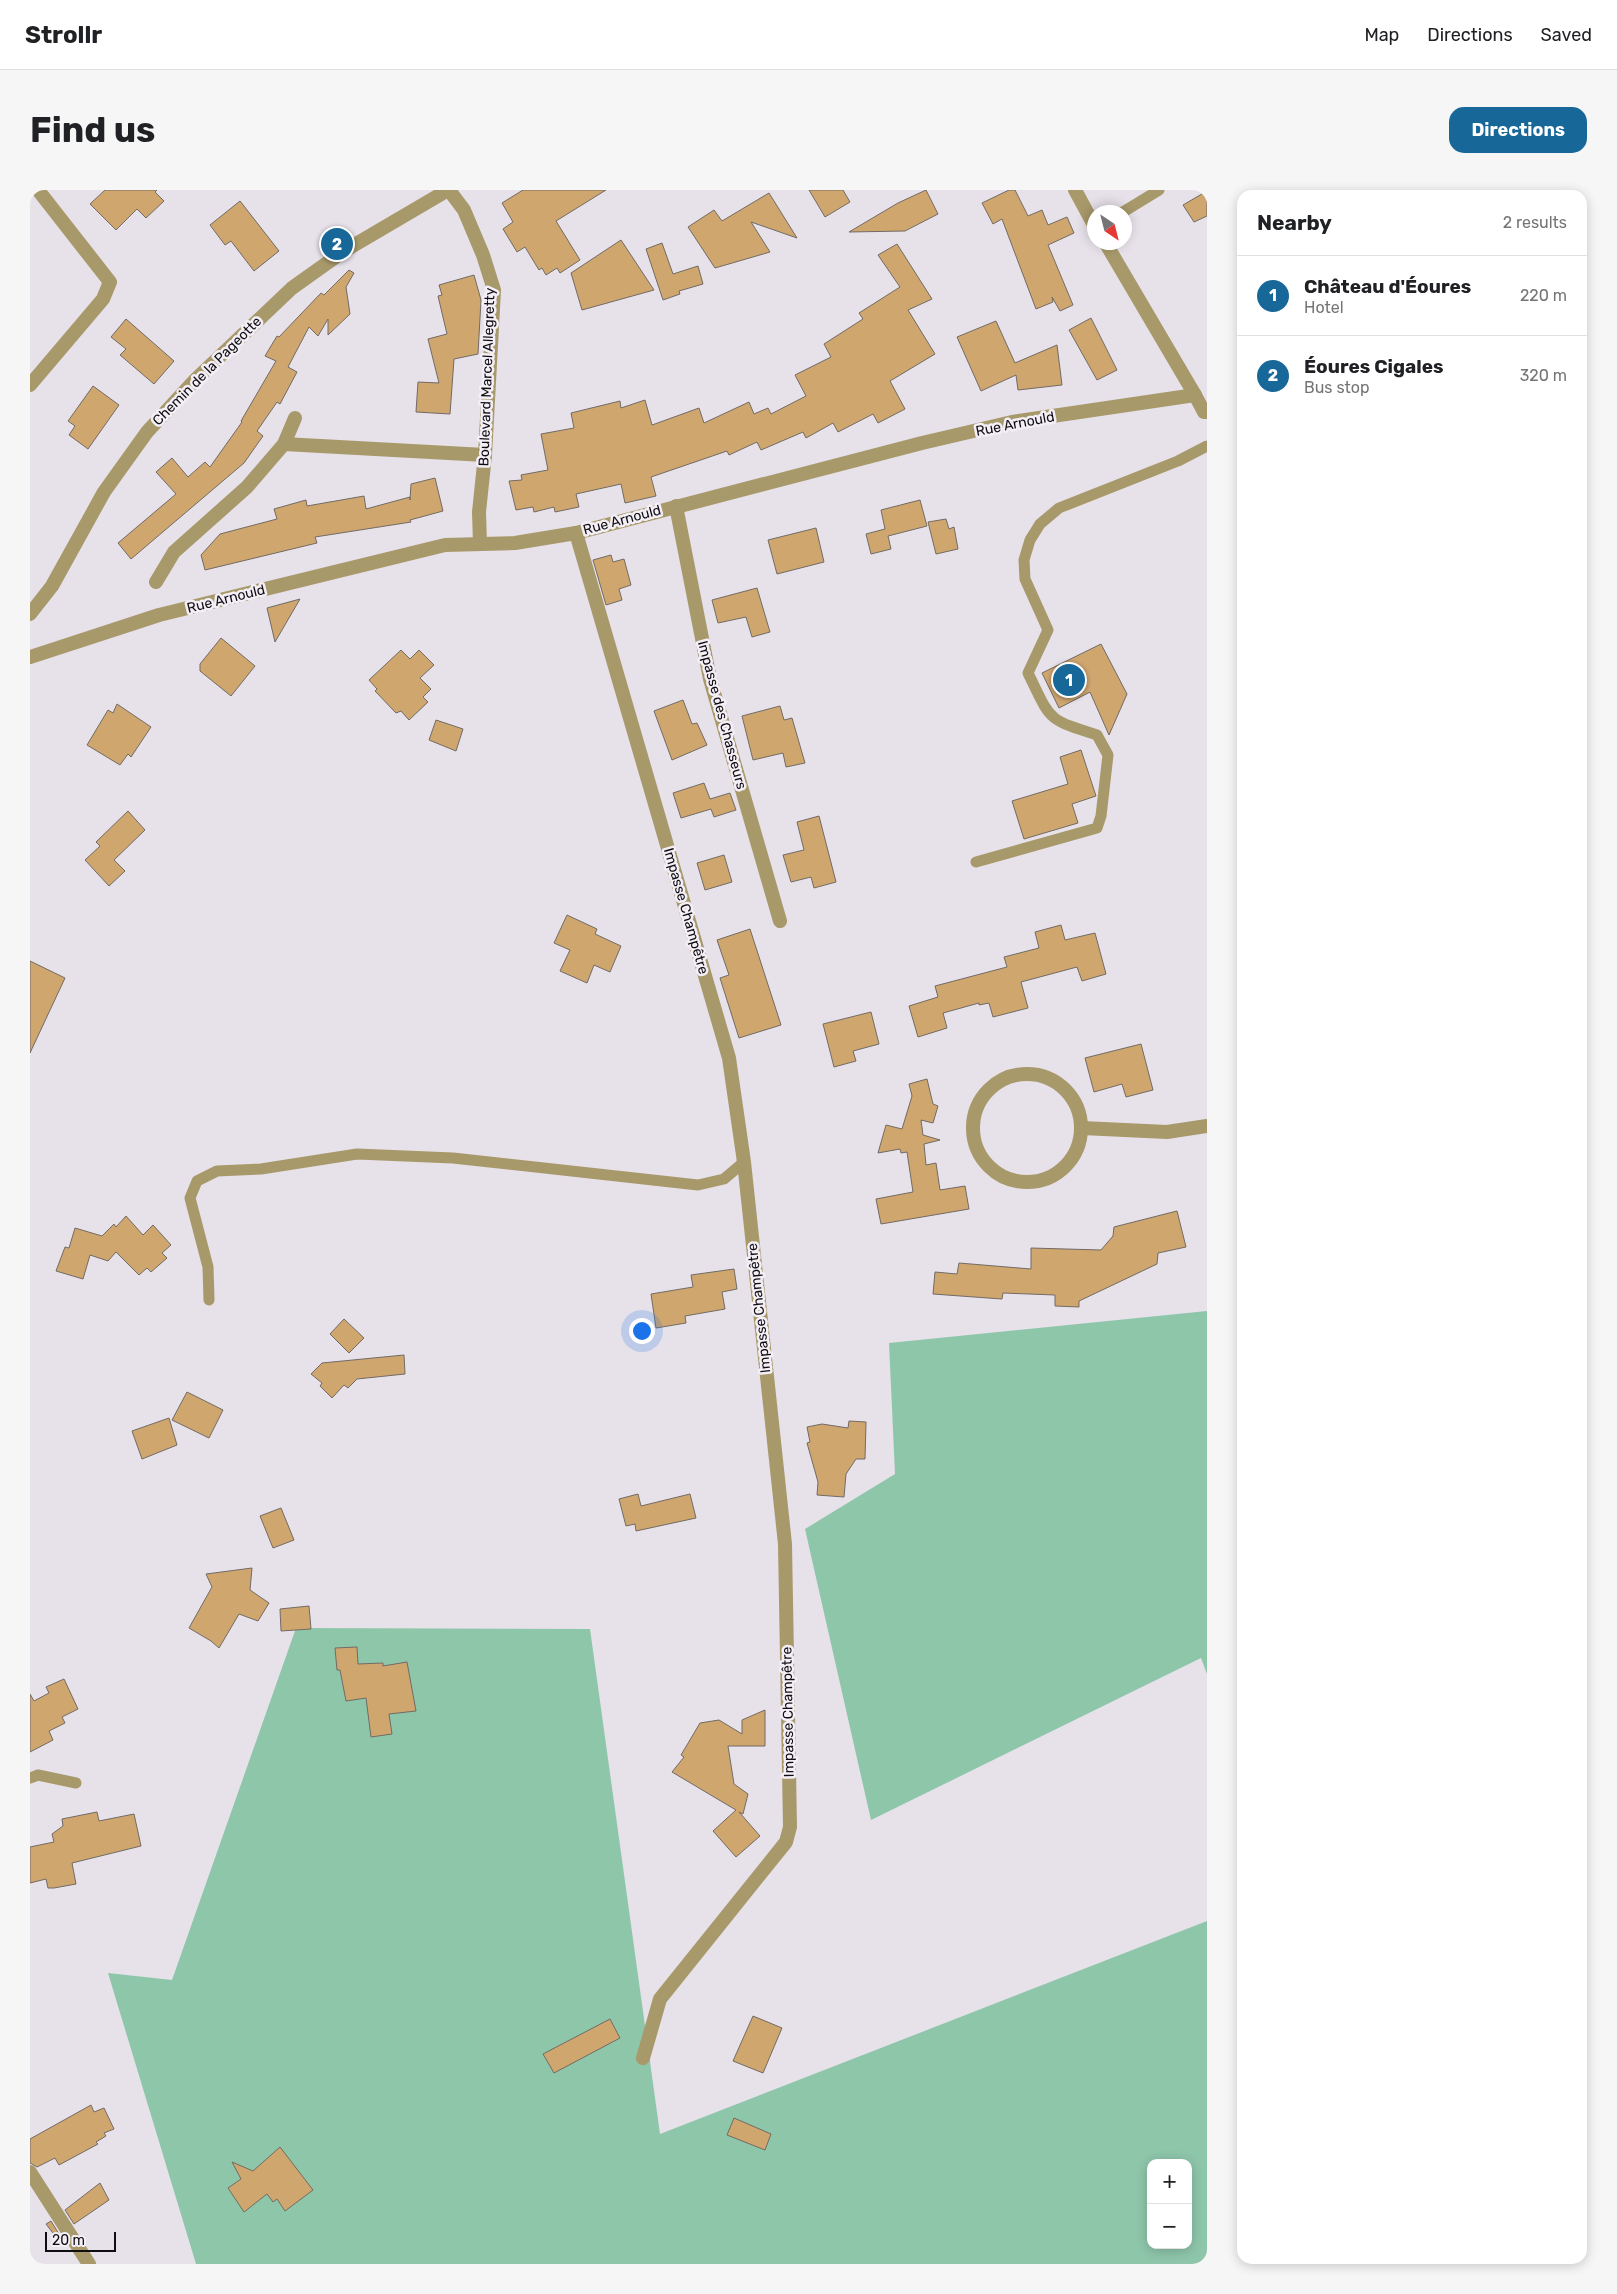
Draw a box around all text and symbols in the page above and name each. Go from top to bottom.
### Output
text: Strollr [25,21,102,49]
text: Map [1364,24,1399,46]
text: Directions [1427,24,1513,46]
text: Saved [1541,24,1592,46]
button: Directions [1449,107,1587,153]
text: Find us [30,109,155,151]
north arrow [1087,205,1132,250]
text: Nearby [1257,210,1332,235]
text: 2 results [1503,213,1567,232]
pin: 2 [321,225,353,263]
text: Château d'Éoures [1304,275,1471,298]
text: 1 [1269,286,1277,305]
text: 220 m [1520,286,1567,305]
street label: Boulevard Marcel Allegretty [475,287,499,467]
text: Hotel [1304,298,1344,317]
street label: Chemin de la Pageotte [149,313,265,429]
text: Éoures Cigales [1304,355,1444,378]
text: 2 [1268,366,1278,385]
text: 320 m [1520,366,1567,385]
text: Bus stop [1304,378,1370,397]
street label: Rue Arnould [974,408,1056,440]
street label: Rue Arnould [581,501,663,539]
street label: Rue Arnould [185,581,267,617]
street label: Impasse des Chasseurs [694,639,750,791]
pin: 1 [1053,661,1085,699]
street label: Impasse Champêtre [660,846,712,976]
street label: Impasse Champêtre [744,1242,774,1374]
your location [629,1318,655,1344]
street label: Impasse Champêtre [778,1646,798,1777]
map controls [1147,2159,1192,2249]
button: + [1147,2159,1192,2204]
button: − [1147,2204,1192,2249]
scale bar [45,2229,116,2252]
text: 20 m [52,2232,85,2249]

